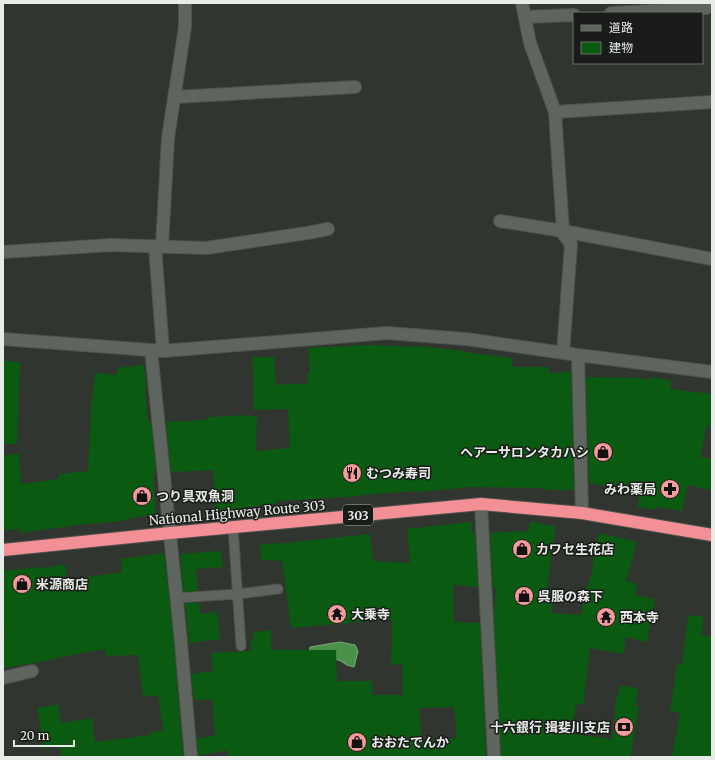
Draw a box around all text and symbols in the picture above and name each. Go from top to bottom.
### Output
legend [573,12,703,64]
text: 道路 [609,20,633,35]
text: 建物 [609,40,633,55]
shop icon: ヘアーサロンタカハシ [592,441,614,463]
place label: ヘアーサロンタカハシ [460,444,589,461]
restaurant icon: むつみ寿司 [341,462,363,484]
place label: むつみ寿司 [366,465,431,482]
pharmacy icon: みわ薬局 [659,478,681,500]
place label: みわ薬局 [604,481,656,498]
shop icon: つり具双魚洞 [131,485,153,507]
place label: つり具双魚洞 [156,488,234,505]
street label: National Highway Route 303 [148,497,326,529]
road number: 303 [343,505,373,525]
shop icon: カワセ生花店 [511,538,533,560]
place label: カワセ生花店 [536,541,614,558]
shop icon: 米源商店 [11,573,33,595]
place label: 米源商店 [36,576,88,593]
shop icon: 呉服の森下 [513,585,535,607]
place label: 呉服の森下 [538,588,603,605]
temple icon: 大乗寺 [326,603,348,625]
place label: 大乗寺 [351,606,390,623]
temple icon: 西本寺 [595,606,617,628]
place label: 西本寺 [620,609,659,626]
bank icon: 十六銀行 揖斐川支店 [613,716,635,738]
place label: 十六銀行 揖斐川支店 [490,719,610,736]
scale bar [14,722,74,748]
text: 20 m [20,728,49,743]
shop icon: おおたでんか [346,731,368,753]
place label: おおたでんか [371,734,449,751]

